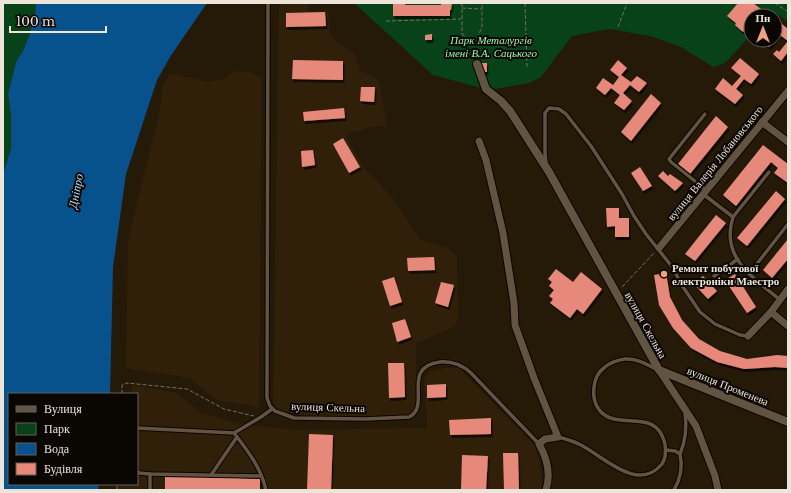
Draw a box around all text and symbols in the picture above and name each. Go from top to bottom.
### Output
scale bar [10,8,106,34]
north arrow [743,8,783,48]
text: Пн [756,11,771,25]
text: 100 m [16,14,55,29]
park label: Парк Металургів імені В.А. Сацького [445,33,538,60]
street label: вулиця Валерія Лобановського [664,102,766,224]
water label: Дніпро [65,172,86,210]
place label: Ремонт побутової електроніки Маестро [672,261,780,288]
marker: Ремонт побутової електроніки Маестро [659,269,669,279]
street label: вулиця Скельна [622,289,670,361]
street label: вулиця Променева [685,363,771,409]
legend [8,393,138,485]
street label: вулиця Скельна [291,399,365,415]
text: Вулиця [44,401,82,416]
text: Парк [44,421,70,436]
text: Вода [44,441,70,456]
text: Будівля [44,461,83,476]

